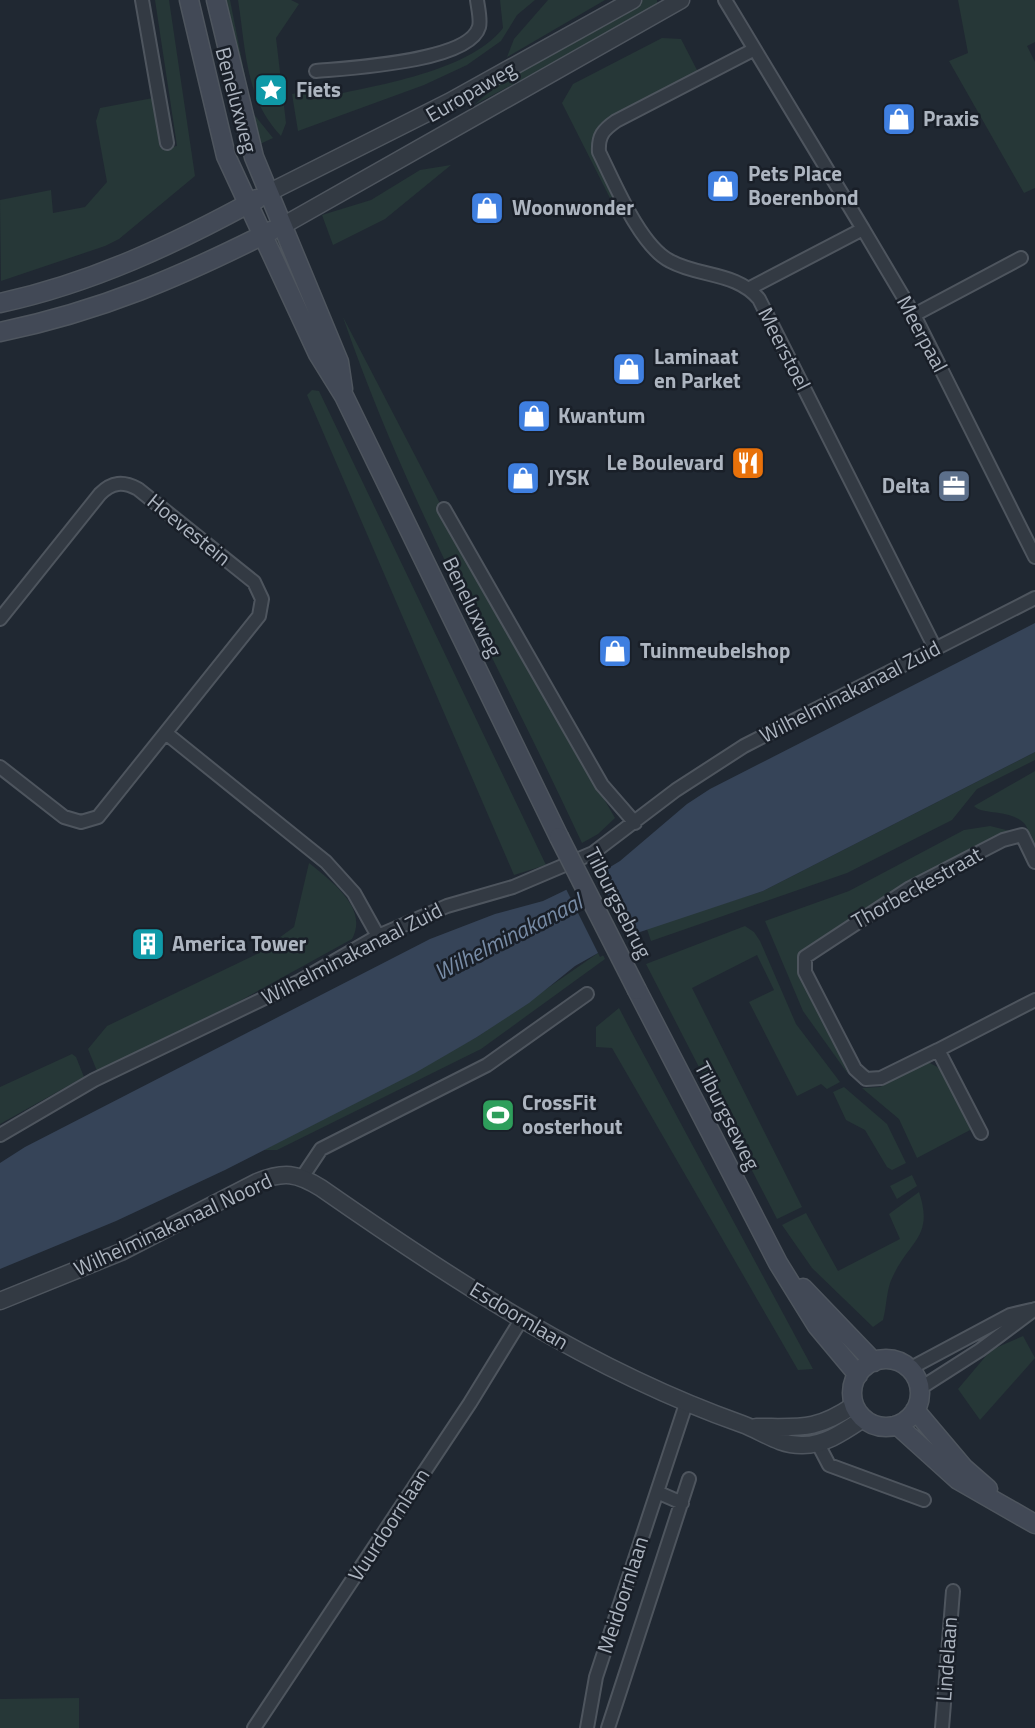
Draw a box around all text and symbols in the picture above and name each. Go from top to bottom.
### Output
street label: Beneluxweg [208,43,266,156]
street label: Europaweg [419,52,522,130]
place icon: Fiets [252,71,290,109]
place label: Fiets [296,73,341,105]
shop icon: Praxis [880,100,918,138]
place label: Praxis [923,102,979,134]
place label: Pets Place Boerenbond [748,157,859,213]
shop icon: Pets Place Boerenbond [704,167,742,205]
shop icon: Woonwonder [468,189,506,227]
place label: Woonwonder [512,191,634,223]
street label: Meerpaal [889,289,956,378]
street label: Meerstoel [750,301,820,396]
place label: Laminaat en Parket [654,340,741,396]
shop icon: Laminaat en Parket [610,350,648,388]
shop icon: Kwantum [515,397,553,435]
place label: Kwantum [558,399,645,431]
restaurant icon: Le Boulevard [729,444,767,482]
place label: Le Boulevard [607,446,724,478]
shop icon: JYSK [504,459,542,497]
place label: JYSK [548,461,590,493]
office icon: Delta [935,467,973,505]
place label: Delta [882,469,930,501]
street label: Hoevestein [141,485,238,573]
street label: Beneluxweg [435,551,511,662]
shop icon: Tuinmeubelshop [596,632,634,670]
street label: Wilhelminakanaal Zuid [754,632,945,751]
place label: Tuinmeubelshop [640,634,790,666]
street label: Thorbeckestraat [845,838,988,936]
street label: Tilburgsebrug [577,841,661,964]
water label: Wilhelminakanaal [428,883,591,989]
street label: Wilhelminakanaal Zuid [256,894,447,1013]
building icon: America Tower [129,925,167,963]
place label: America Tower [172,927,307,959]
street label: Tilburgseweg [687,1056,769,1176]
place label: CrossFit oosterhout [522,1086,623,1142]
sports icon: CrossFit oosterhout [479,1096,517,1134]
street label: Wilhelminakanaal Noord [68,1164,277,1284]
street label: Esdoornlaan [464,1273,575,1357]
street label: Vuurdoornlaan [339,1461,437,1588]
street label: Meidoornlaan [588,1532,656,1658]
street label: Lindelaan [927,1616,965,1702]

